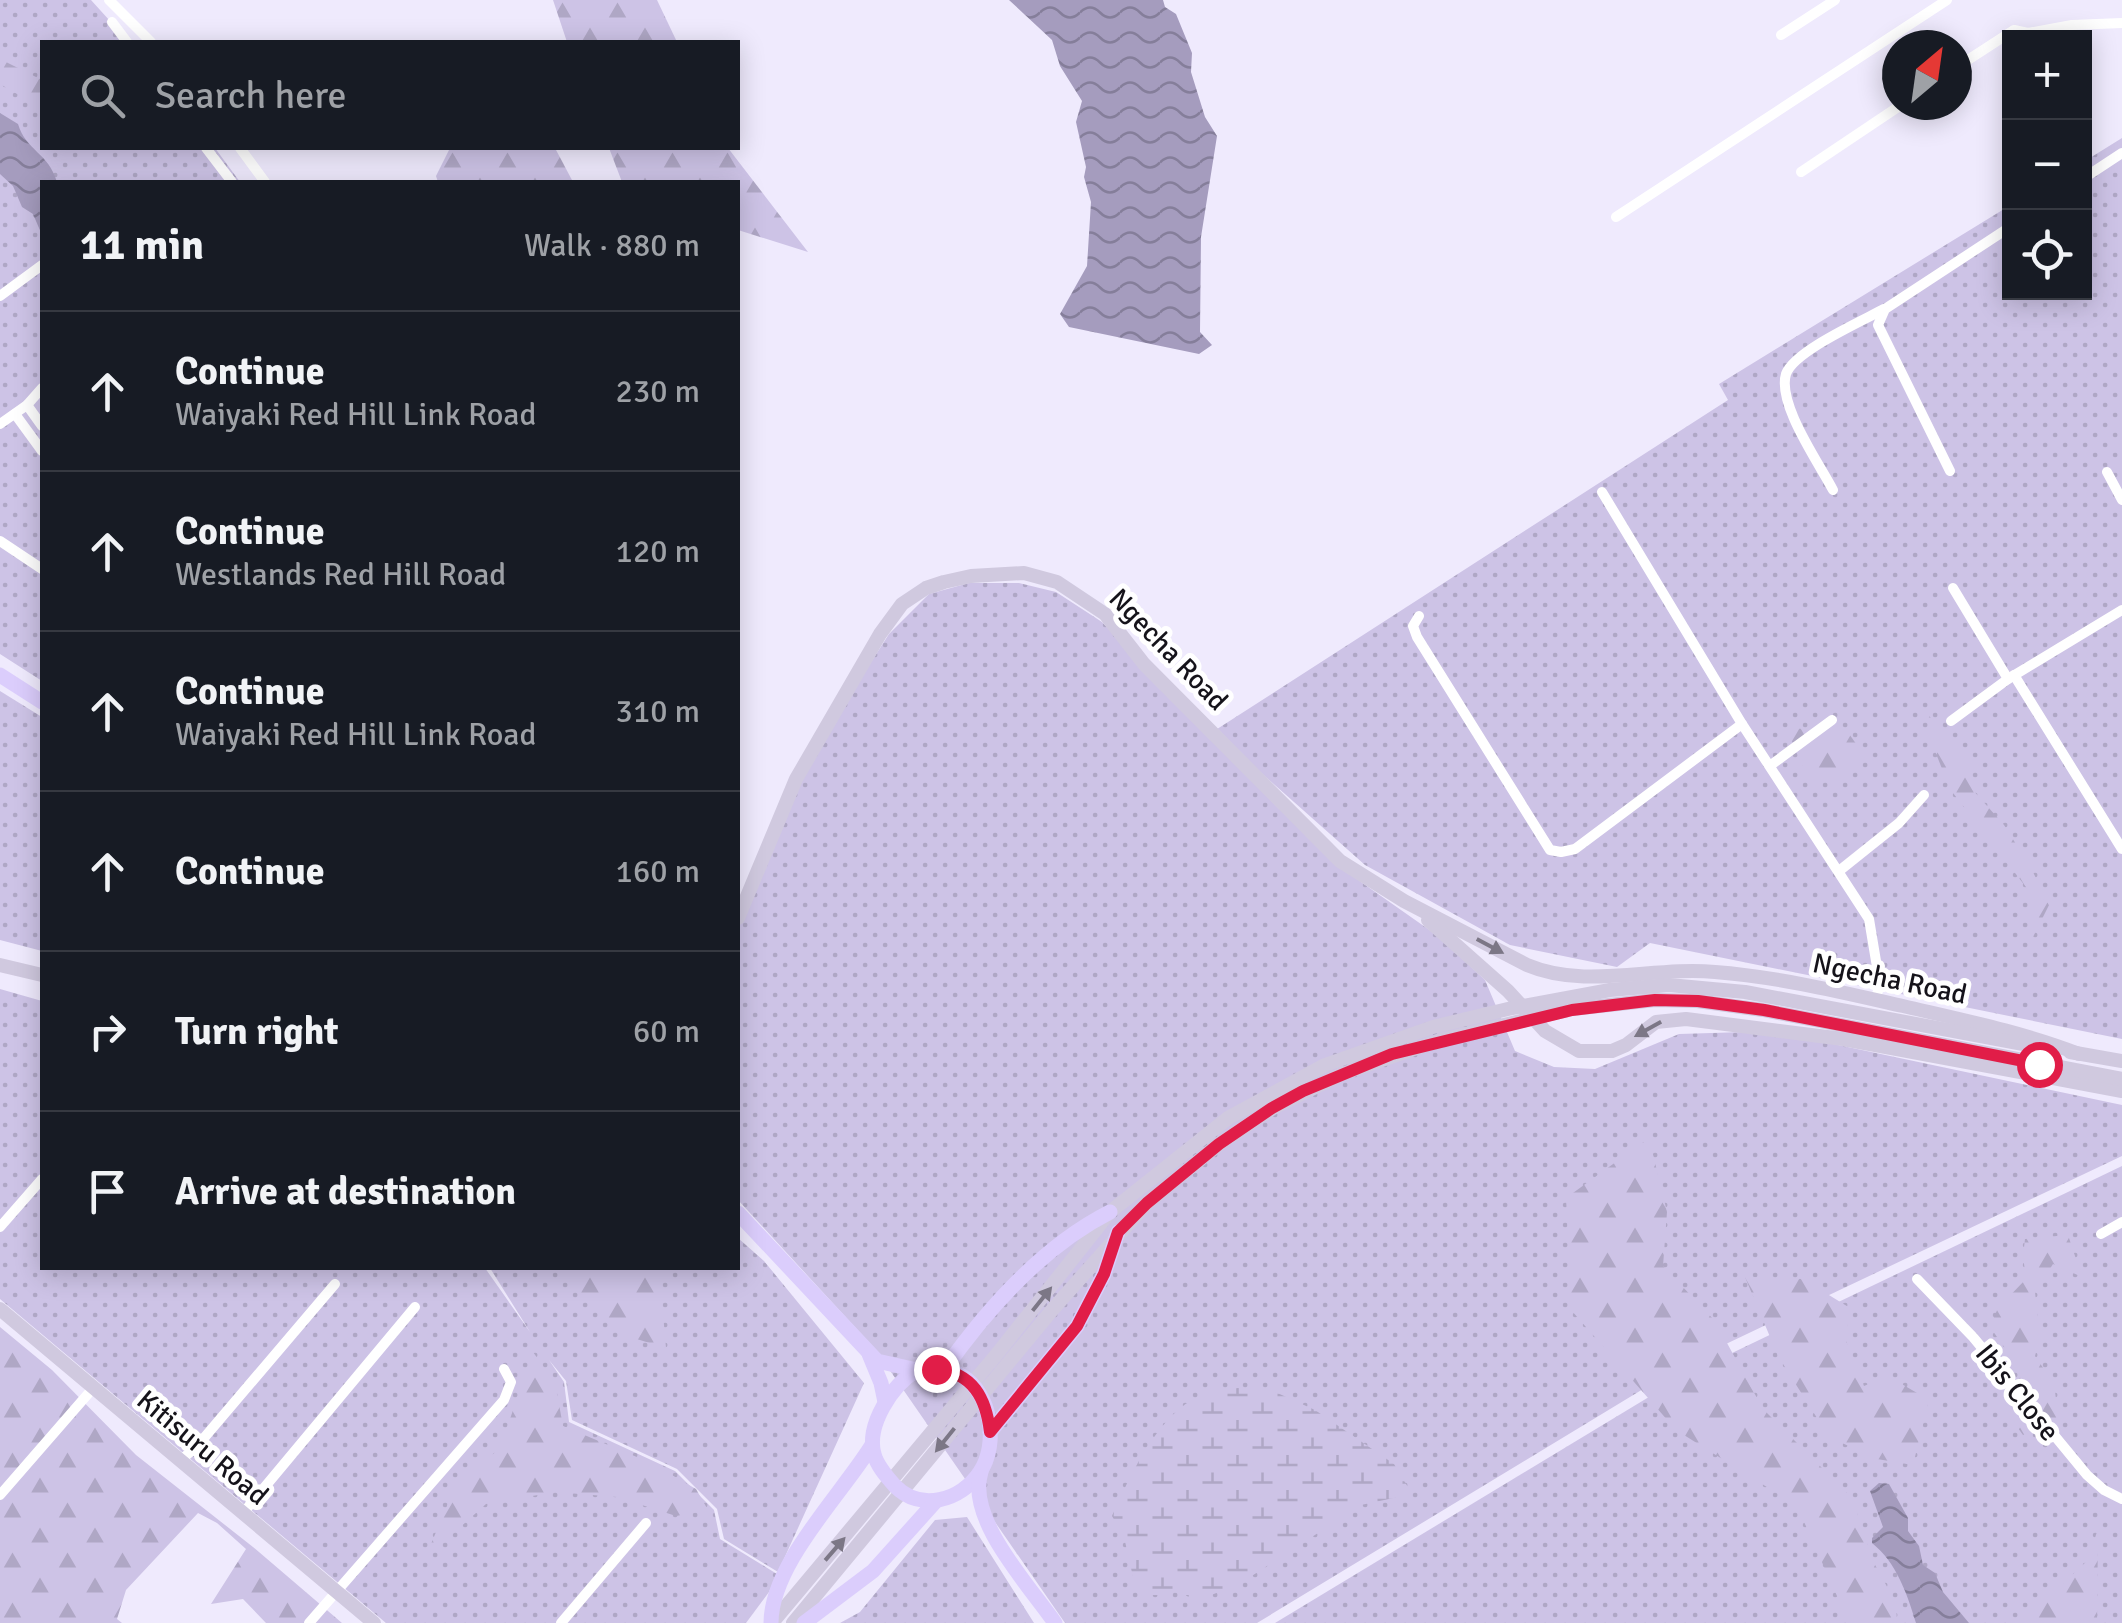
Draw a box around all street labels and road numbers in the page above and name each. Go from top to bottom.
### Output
street label: Ngecha Road [1102,582,1235,718]
street label: Ngecha Road [1810,946,1970,1012]
street label: Ibis Close [1968,1337,2067,1448]
street label: Kitisuru Road [130,1383,275,1513]

